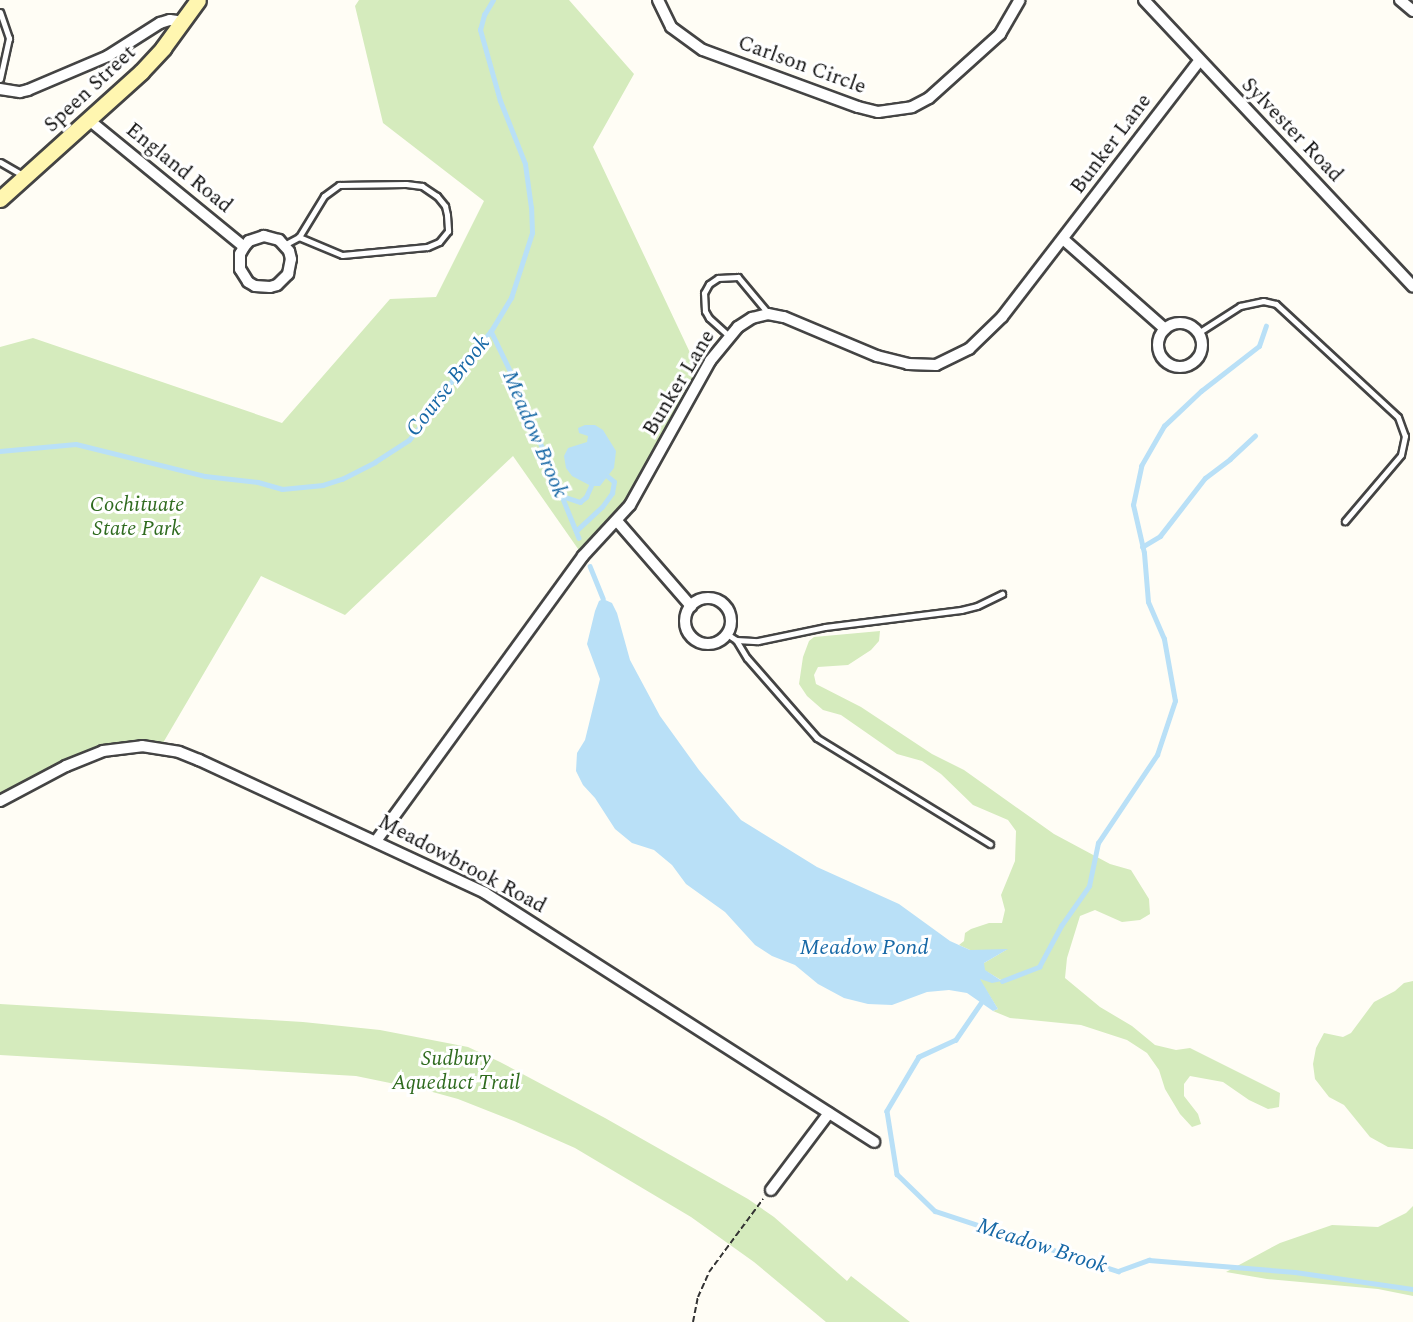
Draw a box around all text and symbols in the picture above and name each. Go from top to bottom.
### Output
street label: Carlson Circle [735,30,869,100]
street label: Speen Street [39,40,141,138]
street label: Sylvester Road [1236,73,1348,187]
street label: Bunker Lane [1065,89,1157,199]
street label: England Road [121,117,237,219]
street label: Bunker Lane [638,326,720,440]
water label: Course Brook [400,330,496,442]
water label: Meadow Brook [496,366,574,502]
park label: Cochituate State Park [90,492,184,542]
street label: Meadowbrook Road [374,809,550,919]
water label: Meadow Pond [799,935,929,961]
park label: Sudbury Aqueduct Trail [392,1046,520,1096]
water label: Meadow Brook [973,1212,1111,1280]

